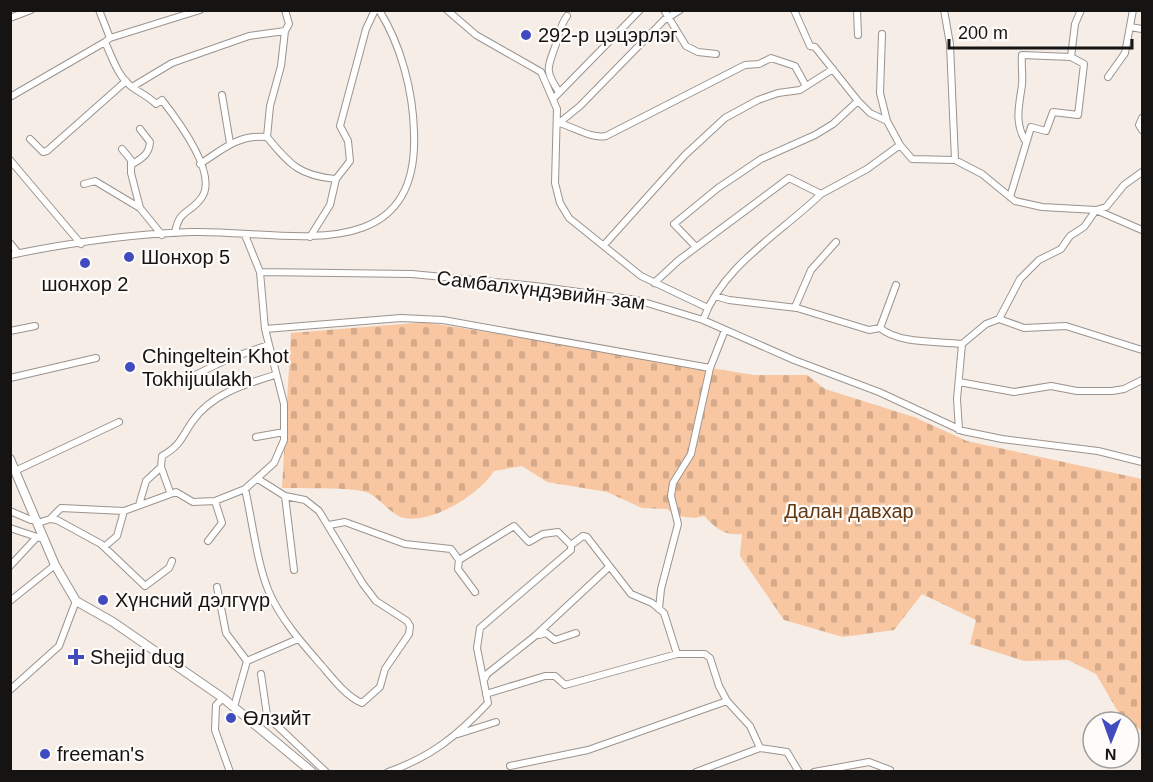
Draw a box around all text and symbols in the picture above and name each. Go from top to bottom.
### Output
scale bar [949,12,1132,50]
text: 200 m [958,23,1008,43]
place label: 292-р цэцэрлэг [538,24,678,46]
marker: 292-р цэцэрлэг [519,28,533,42]
place label: Шонхор 5 [141,246,230,268]
marker: Шонхор 5 [122,250,136,264]
marker: шонхор 2 [78,256,92,270]
street label: Самбалхүндэвийн зам [436,266,646,314]
place label: шонхор 2 [42,273,128,295]
place label: Chingeltein Khot Tokhijuulakh [142,345,289,390]
marker: Chingeltein Khot Tokhijuulakh [123,360,137,374]
park label: Далан давхар [784,500,914,522]
place label: Хүнсний дэлгүүр [115,589,270,611]
marker: Хүнсний дэлгүүр [96,593,110,607]
place label: Shejid dug [90,646,185,668]
marker: Shejid dug [67,648,85,666]
place label: Өлзийт [243,707,311,729]
north arrow [1081,710,1141,770]
marker: Өлзийт [224,711,238,725]
place label: freeman's [57,743,144,765]
text: N [1105,746,1117,763]
marker: freeman's [38,747,52,761]

